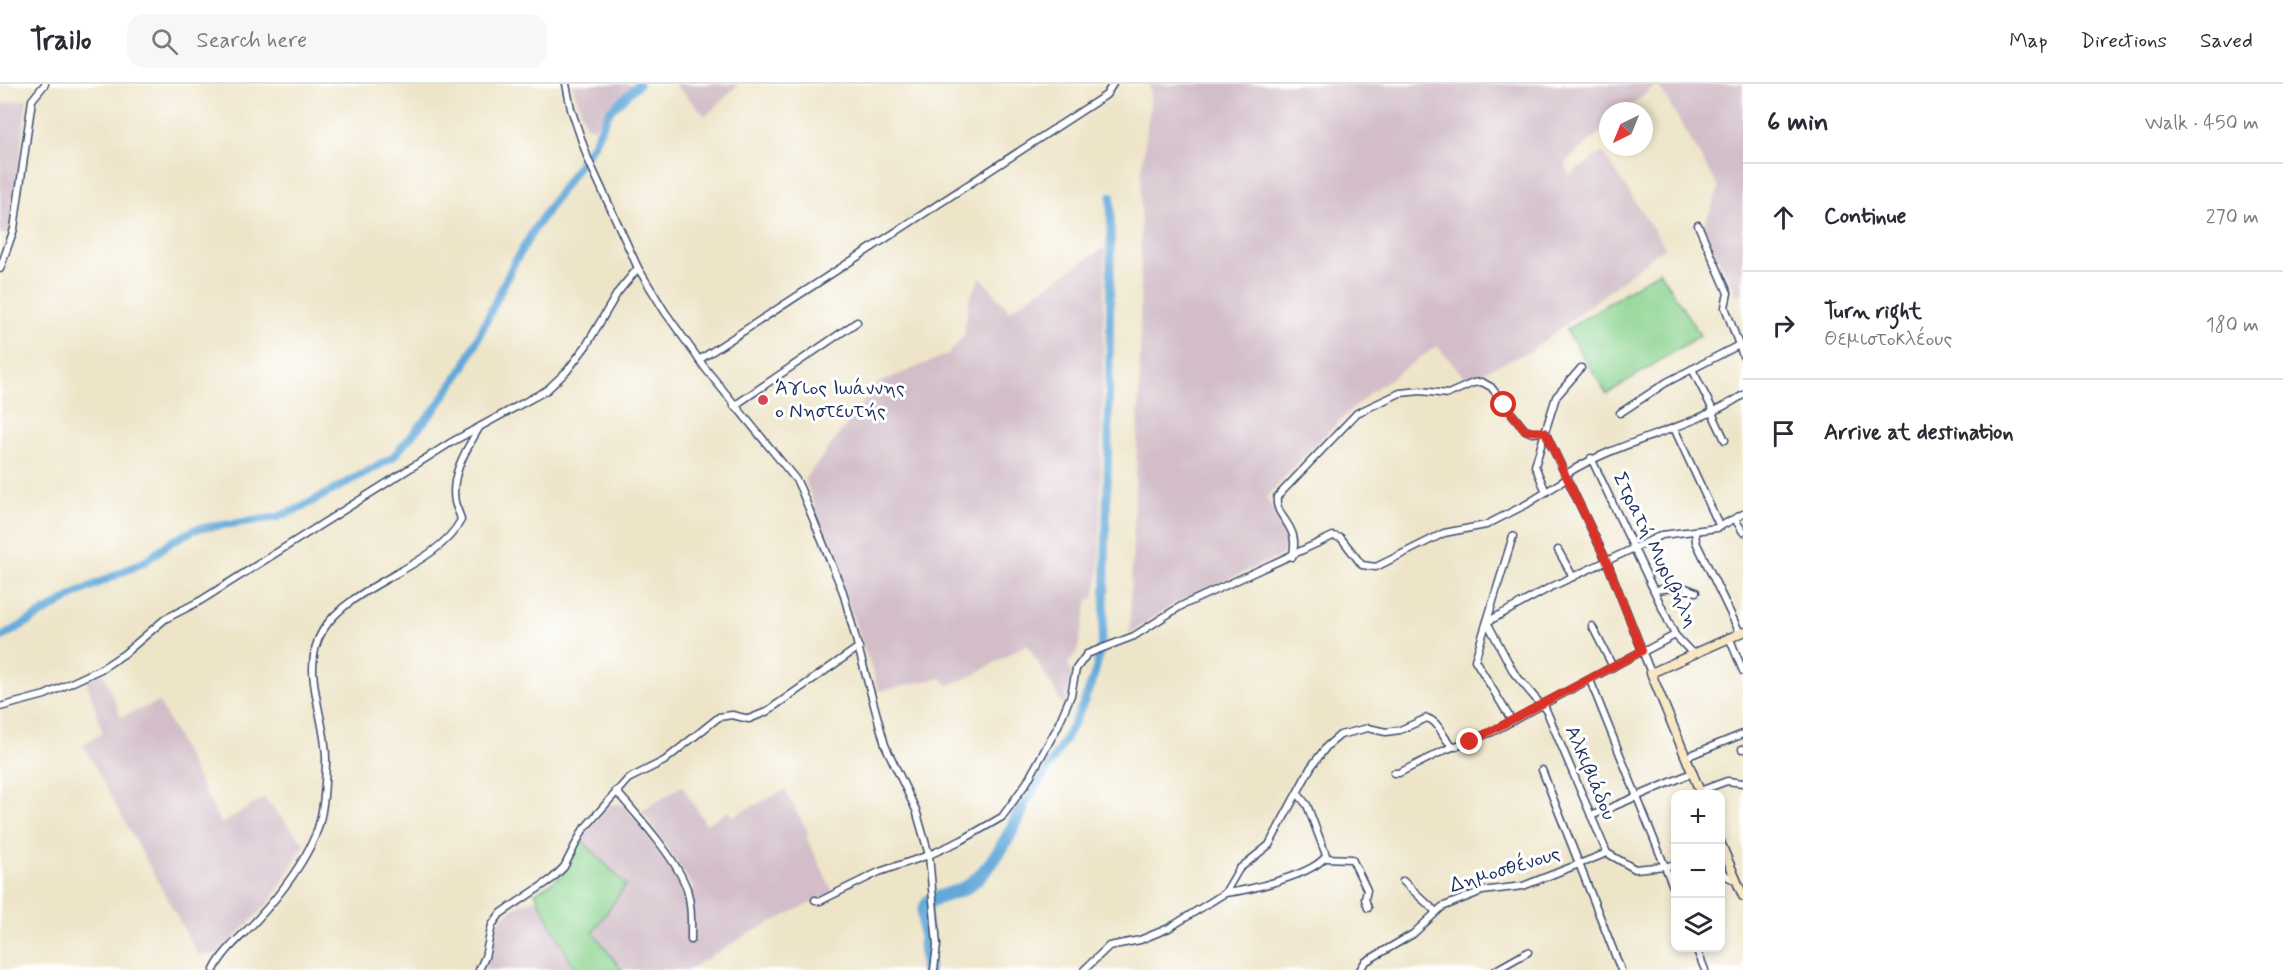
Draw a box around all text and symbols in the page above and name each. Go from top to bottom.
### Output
search box [127,14,547,68]
text: Trailo [30,23,91,60]
icon: search [148,25,181,58]
text: Search here [196,27,307,55]
text: Map [2009,27,2048,55]
text: Directions [2081,27,2167,55]
text: Saved [2200,27,2253,55]
north arrow [1599,102,1653,156]
text: 6 min [1767,106,1829,140]
text: Walk · 450 m [2145,110,2259,137]
icon: ahead [1767,201,1800,234]
text: Continue [1824,203,1906,231]
text: 270 m [2206,204,2259,231]
text: Turn right [1824,298,1922,326]
icon: right [1767,309,1800,342]
text: 180 m [2206,312,2259,339]
text: Θεμιστοκλέους [1824,326,1952,353]
place label: Άγιος Ιωάννης ο Νηστευτής [775,375,905,425]
route start [1490,391,1516,417]
marker: Άγιος Ιωάννης ο Νηστευτής [756,393,770,407]
icon: arrive [1767,417,1800,450]
text: Arrive at destination [1824,419,2014,447]
street label: Στρατή Μυριβήλη [1606,468,1704,632]
street label: Αλκιβιάδου [1558,722,1622,824]
route end [1456,728,1482,754]
map controls [1671,790,1725,952]
button: + [1671,790,1725,844]
street label: Δημοσθένους [1446,840,1564,900]
button: − [1671,844,1725,898]
button: layers [1671,898,1725,952]

